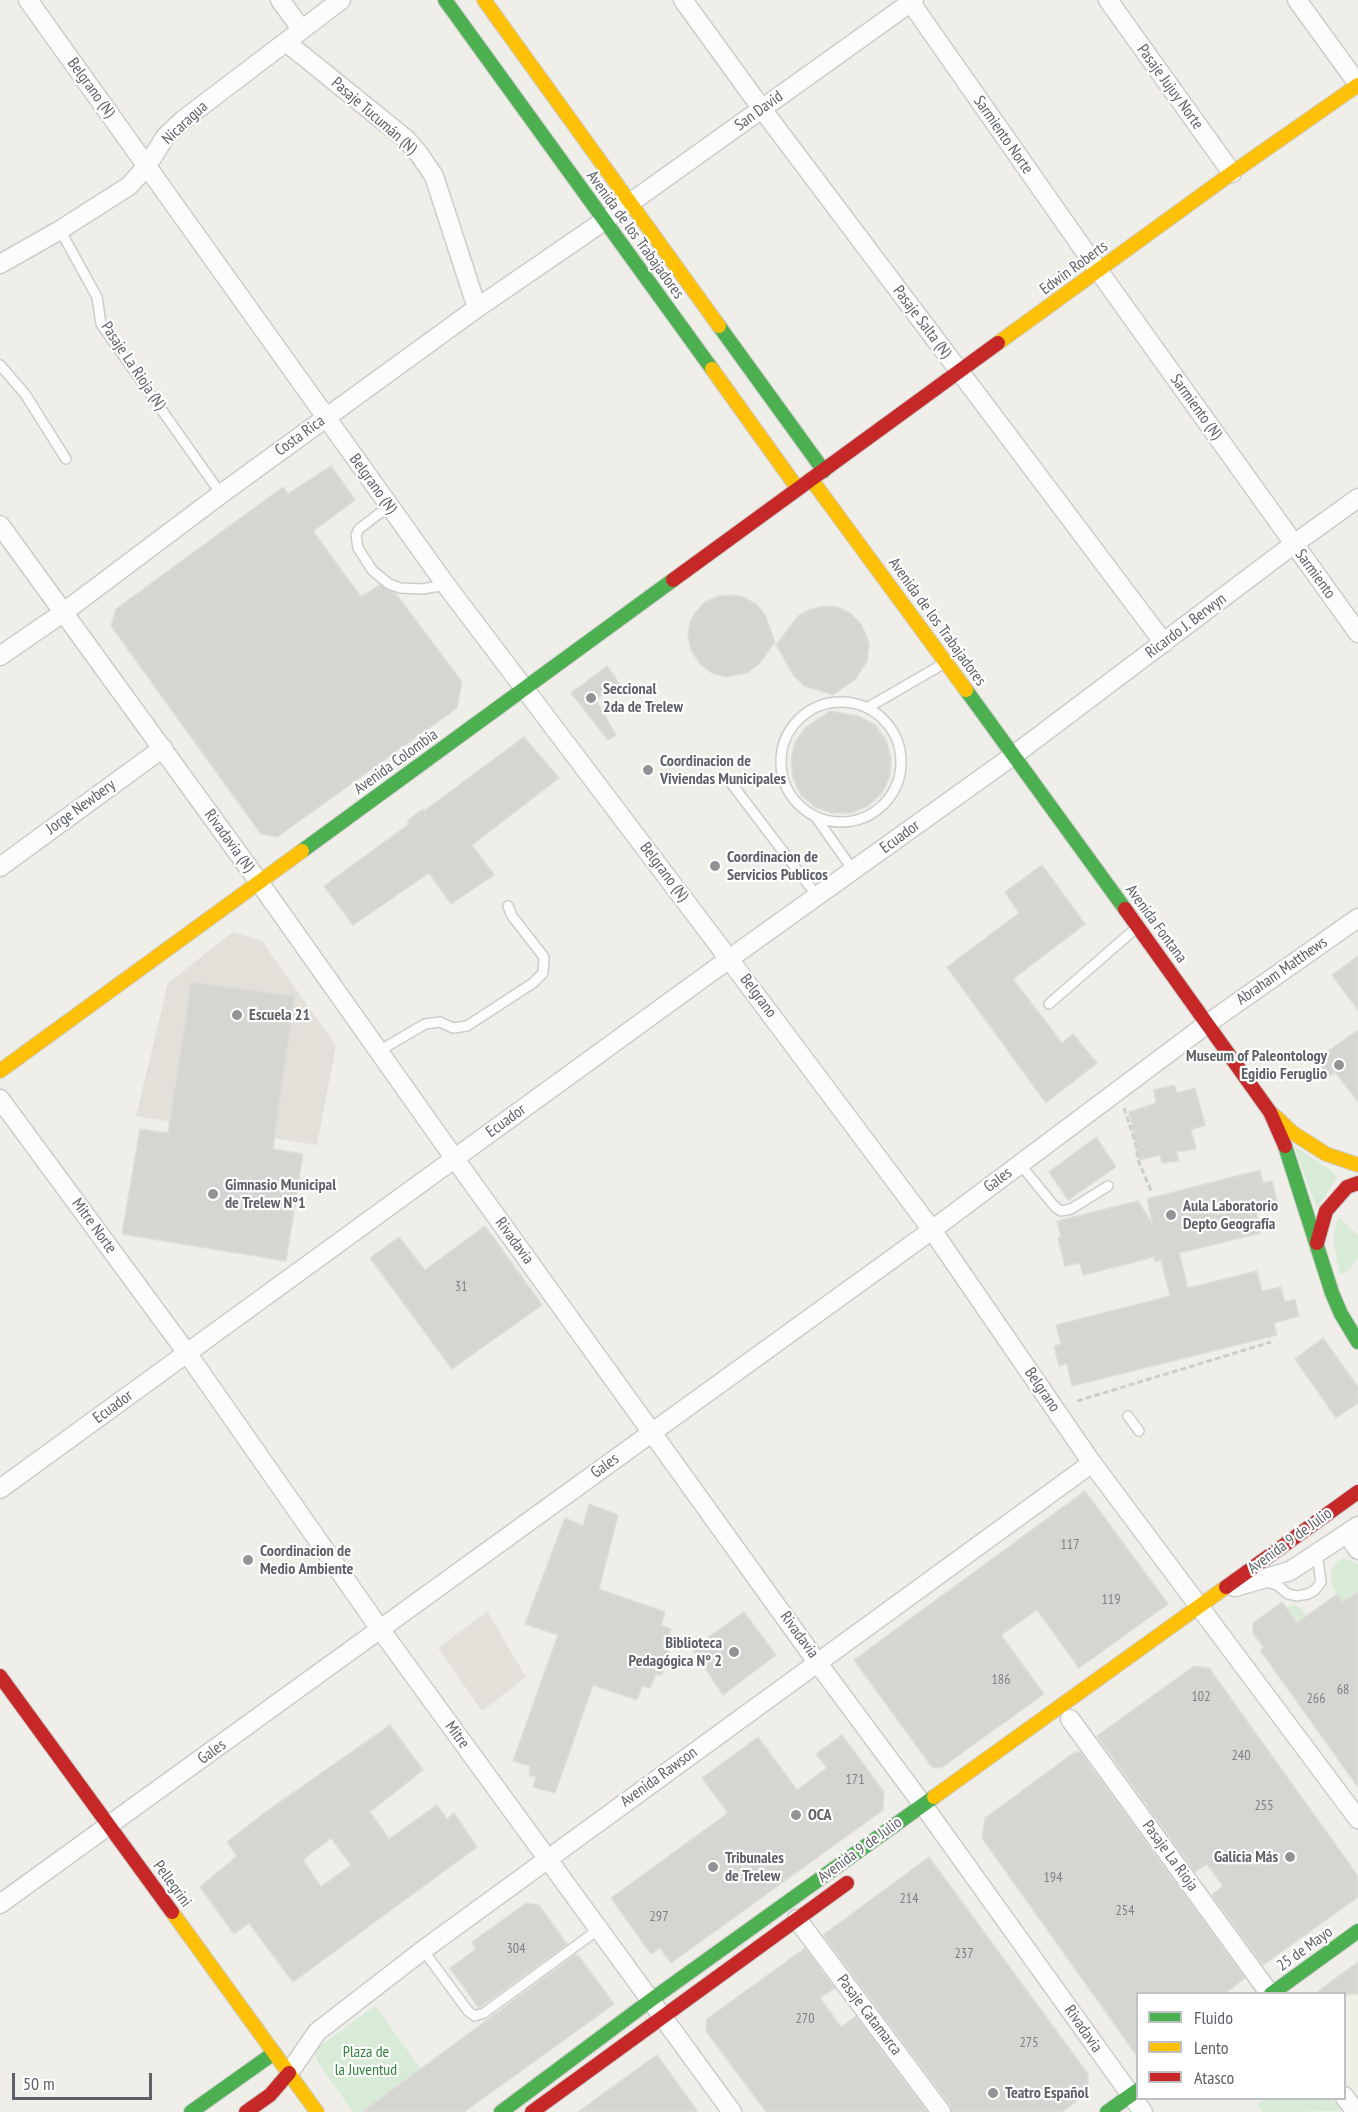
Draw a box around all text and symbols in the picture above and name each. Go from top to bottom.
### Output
street label: Pasaje Jujuy Norte [1133,41,1207,133]
street label: Belgrano (N) [63,54,119,122]
street label: Pasaje Tucumán (N) [327,74,421,158]
street label: San David [731,87,787,135]
street label: Sarmiento Norte [969,92,1037,178]
street label: Nicaragua [158,97,212,149]
street label: Avenida de los Trabajadores [582,167,688,303]
street label: Edwin Roberts [1036,237,1112,299]
street label: Pasaje Salta (N) [889,282,955,362]
street label: Pasaje La Rioja (N) [97,318,169,414]
street label: Sarmiento (N) [1166,371,1226,443]
street label: Costa Rica [271,412,329,460]
street label: Belgrano (N) [345,450,401,518]
street label: Sarmiento [1291,546,1339,602]
street label: Avenida de los Trabajadores [884,554,990,690]
street label: Ricardo J. Berwyn [1142,589,1230,663]
place label: Seccional 2da de Trelew [603,679,683,717]
marker: Seccional 2da de Trelew [584,691,598,705]
street label: Avenida Colombia [350,725,442,799]
place label: Coordinacion de Viviendas Municipales [660,751,786,789]
marker: Coordinacion de Viviendas Municipales [641,763,655,777]
street label: Jorge Newbery [43,776,119,838]
street label: Rivadavia (N) [200,806,258,876]
street label: Ecuador [877,816,923,858]
street label: Belgrano (N) [636,839,692,905]
place label: Coordinacion de Servicios Publicos [727,847,828,885]
marker: Coordinacion de Servicios Publicos [708,859,722,873]
street label: Avenida Fontana [1121,881,1191,967]
street label: Abraham Matthews [1233,933,1331,1009]
street label: Belgrano [735,970,781,1022]
place label: Escuela 21 [249,1005,310,1025]
marker: Escuela 21 [230,1008,244,1022]
place label: Museum of Paleontology Egidio Feruglio [1186,1046,1327,1084]
marker: Museum of Paleontology Egidio Feruglio [1332,1058,1346,1072]
street label: Ecuador [483,1100,529,1142]
street label: Gales [980,1163,1016,1197]
place label: Gimnasio Municipal de Trelew N°1 [225,1175,336,1213]
marker: Gimnasio Municipal de Trelew N°1 [206,1187,220,1201]
street label: Mitre Norte [68,1195,120,1257]
place label: Aula Laboratorio Depto Geografía [1183,1196,1278,1234]
marker: Aula Laboratorio Depto Geografía [1164,1208,1178,1222]
street label: Rivadavia [491,1214,537,1268]
house number: 31 [455,1279,467,1295]
street label: Belgrano [1020,1364,1064,1416]
street label: Ecuador [90,1386,136,1428]
street label: Gales [587,1449,623,1483]
street label: Avenida 9 de Julio [1244,1504,1336,1578]
house number: 117 [1061,1537,1079,1553]
place label: Coordinacion de Medio Ambiente [260,1541,353,1579]
marker: Coordinacion de Medio Ambiente [241,1553,255,1567]
house number: 119 [1102,1592,1120,1608]
street label: Rivadavia [776,1608,822,1662]
place label: Biblioteca Pedagógica N° 2 [628,1633,722,1671]
marker: Biblioteca Pedagógica N° 2 [727,1645,741,1659]
house number: 186 [992,1672,1010,1688]
house number: 68 [1337,1682,1349,1698]
house number: 102 [1192,1689,1210,1705]
house number: 266 [1307,1691,1325,1707]
street label: Mitre [441,1718,473,1752]
street label: Gales [194,1735,230,1769]
street label: Avenida Rawson [617,1743,701,1811]
house number: 240 [1232,1748,1250,1764]
house number: 171 [846,1772,864,1788]
house number: 255 [1255,1798,1273,1814]
place label: OCA [808,1805,832,1825]
marker: OCA [789,1808,803,1822]
street label: Avenida 9 de Julio [814,1813,906,1887]
street label: Pasaje La Rioja [1138,1817,1202,1895]
place label: Galicia Más [1214,1847,1278,1867]
place label: Tribunales de Trelew [725,1848,784,1886]
marker: Galicia Más [1283,1850,1297,1864]
street label: Pellegrini [149,1857,195,1911]
marker: Tribunales de Trelew [706,1860,720,1874]
house number: 194 [1044,1870,1062,1886]
house number: 214 [900,1891,918,1907]
house number: 254 [1116,1903,1134,1919]
house number: 297 [650,1909,668,1925]
street label: 25 de Mayo [1273,1922,1337,1976]
house number: 304 [507,1941,525,1957]
house number: 237 [955,1946,973,1962]
street label: Pasaje Catamarca [832,1971,906,2059]
legend [1136,1992,1346,2100]
street label: Rivadavia [1060,2002,1106,2056]
text: Fluido [1194,2006,1233,2029]
house number: 270 [796,2011,814,2027]
house number: 275 [1020,2035,1038,2051]
text: Lento [1194,2036,1229,2059]
park label: Plaza de la Juventud [335,2042,397,2080]
scale bar [15,2061,154,2099]
text: Atasco [1194,2066,1234,2089]
text: 50 m [23,2072,55,2095]
place label: Teatro Español [1005,2083,1089,2103]
marker: Teatro Español [986,2086,1000,2100]

